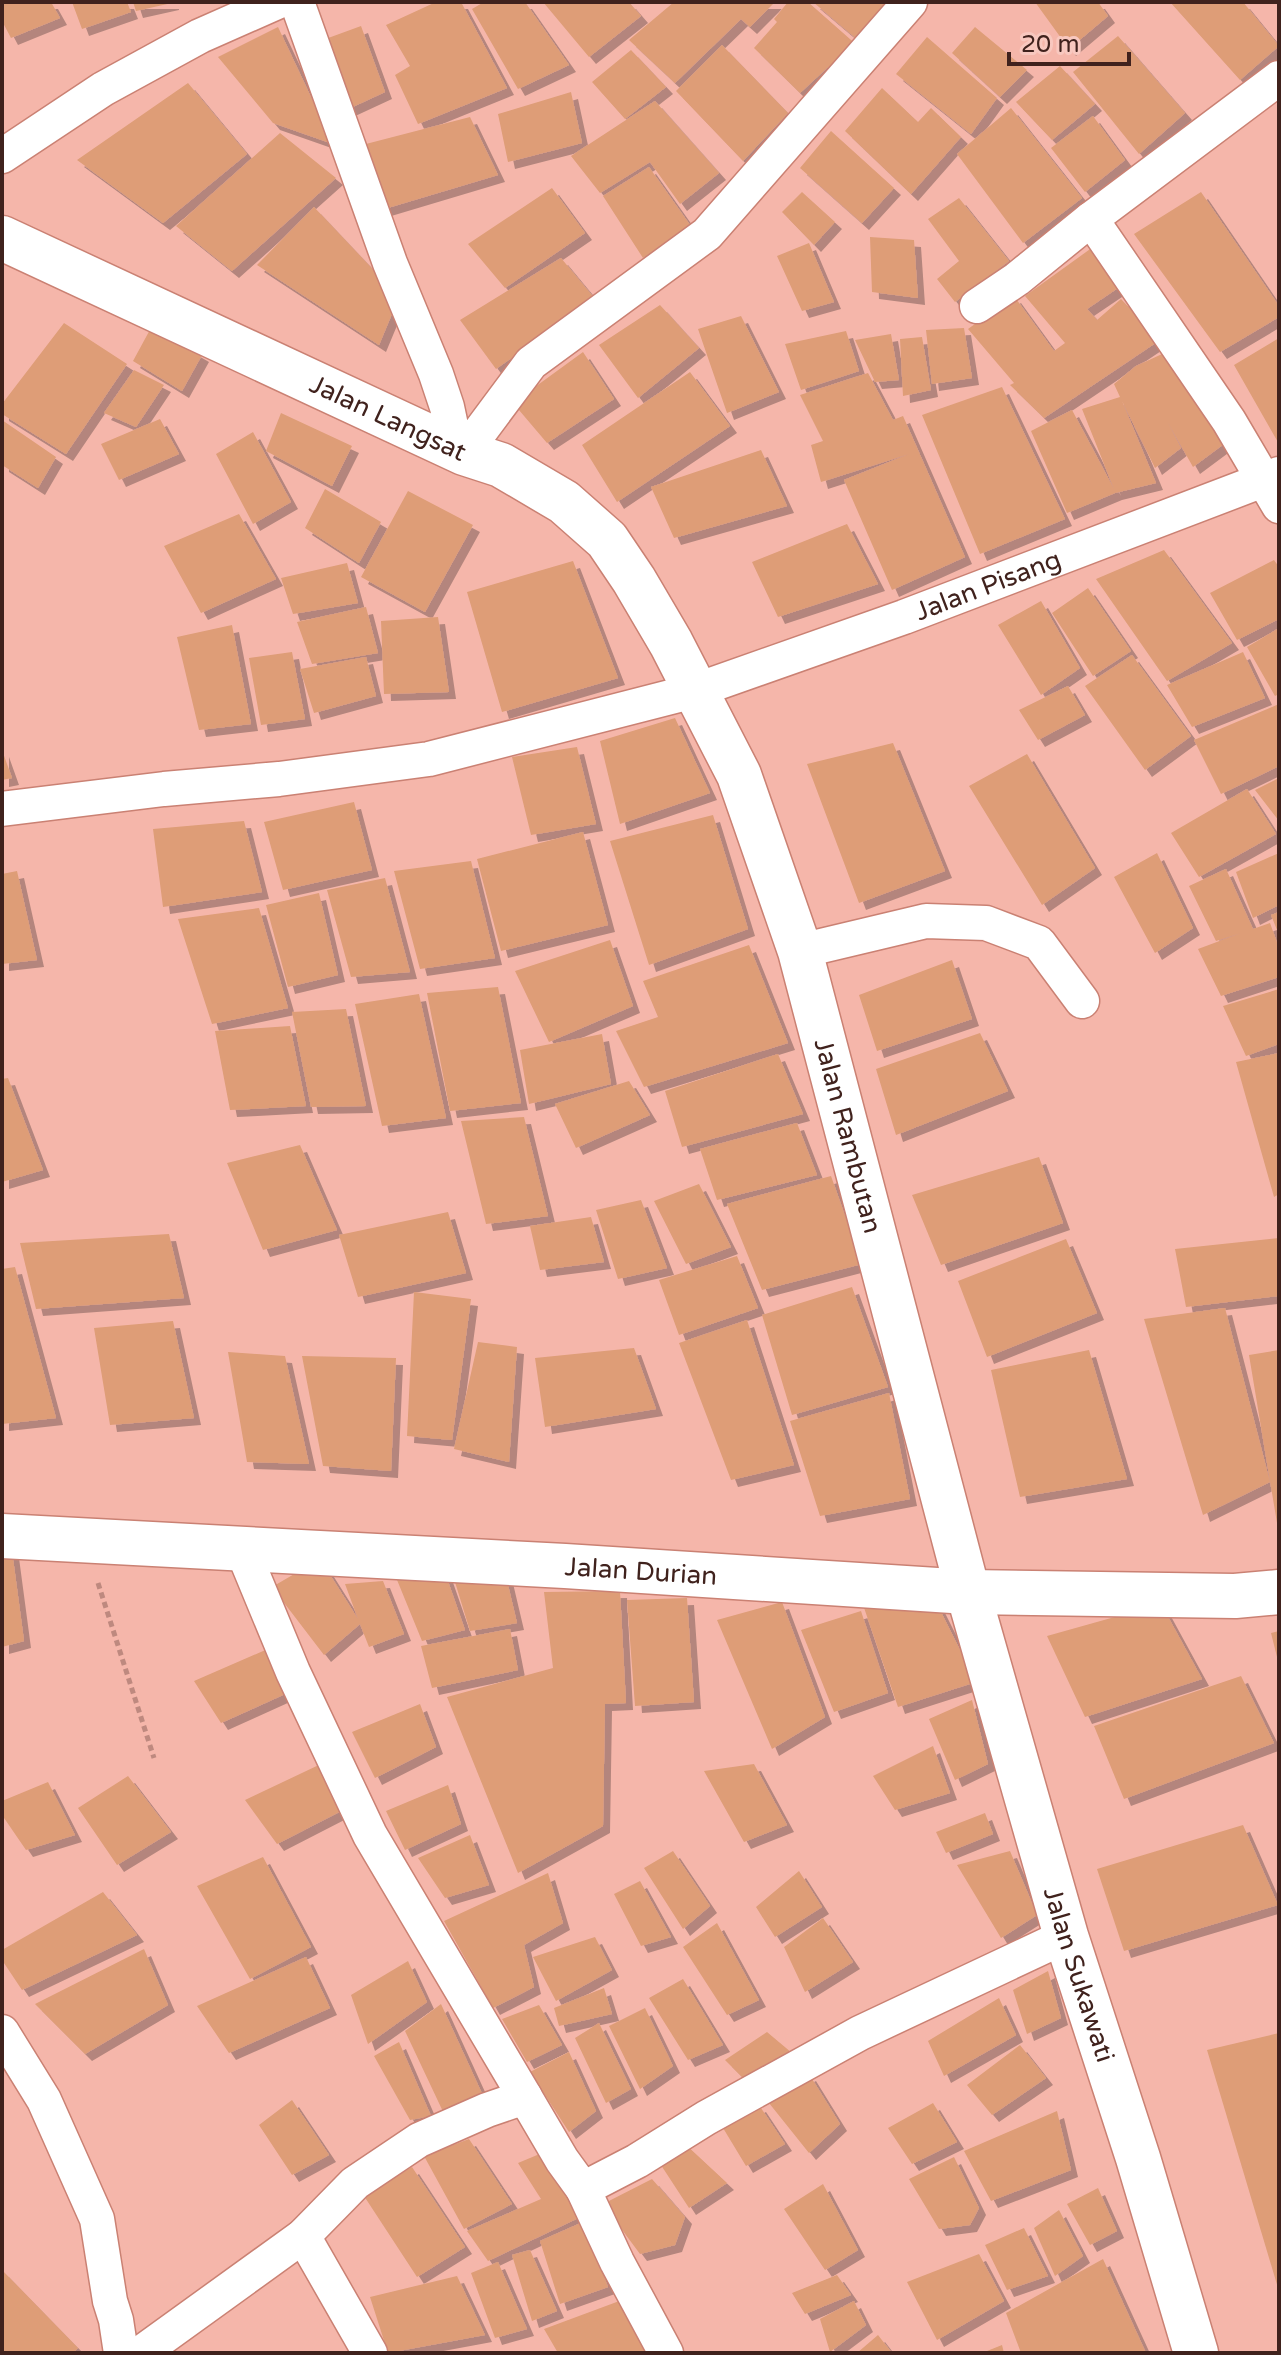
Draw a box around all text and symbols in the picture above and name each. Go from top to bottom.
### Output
scale bar [1009,16,1129,66]
text: 20 m [1021,30,1079,59]
street label: Jalan Langsat [305,368,471,468]
street label: Jalan Pisang [911,544,1065,627]
street label: Jalan Rambutan [808,1035,888,1237]
street label: Jalan Durian [564,1551,718,1592]
street label: Jalan Sukawati [1037,1884,1121,2066]

